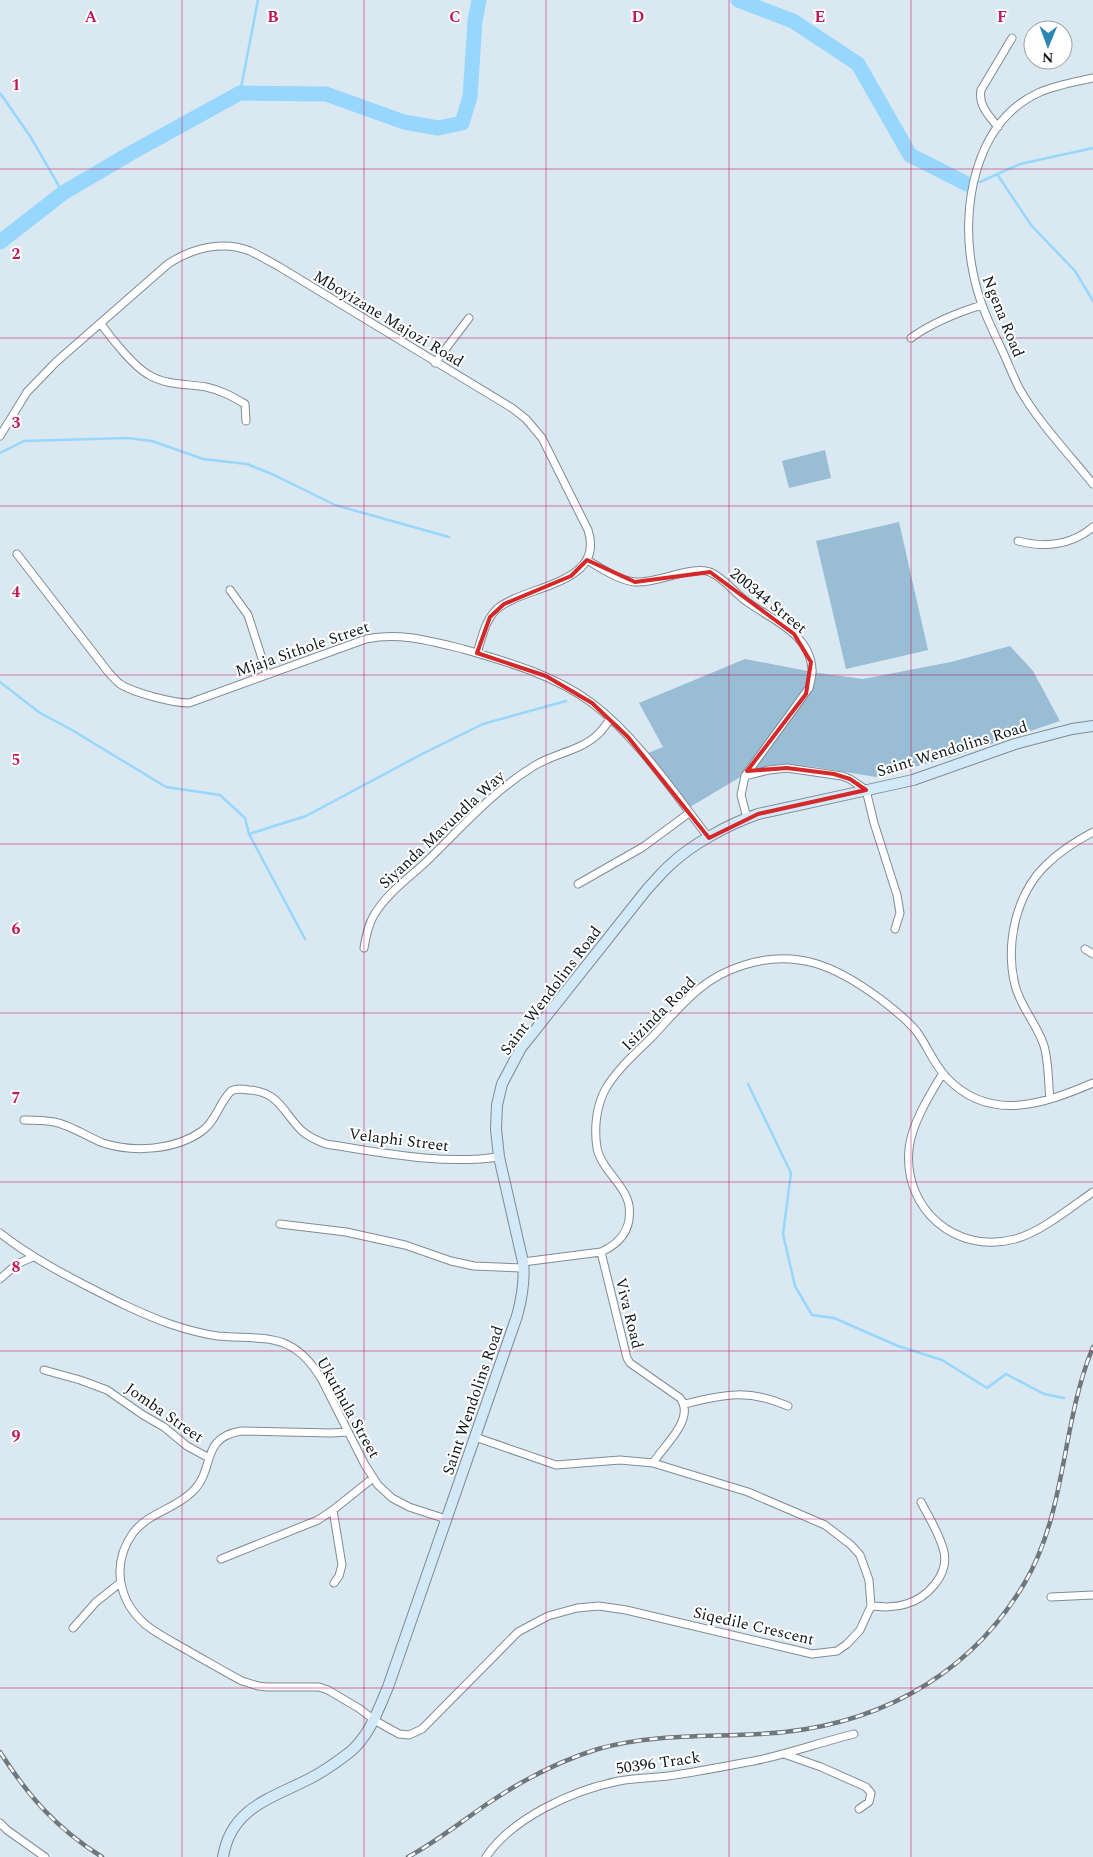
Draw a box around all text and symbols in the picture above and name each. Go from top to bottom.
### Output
text: A [85,5,98,29]
text: B [267,5,279,29]
text: C [449,5,461,29]
text: D [632,5,645,29]
text: E [815,5,825,29]
text: F [997,5,1007,29]
north arrow [1023,20,1073,70]
text: N [1042,47,1054,68]
text: 1 [12,73,20,97]
text: 2 [12,242,21,266]
street label: Mboyizane Majozi Road [309,264,468,373]
street label: Ngena Road [976,272,1030,361]
text: 3 [12,411,21,435]
street label: 200344 Street [724,562,813,640]
text: 4 [12,580,21,604]
street label: Mjaja Sithole Street [232,615,373,683]
street label: Saint Wendolins Road [874,715,1031,783]
text: 5 [12,748,20,772]
street label: Siyanda Mavundla Way [373,764,511,895]
text: 6 [12,917,21,941]
street label: Saint Wendolins Road [494,921,608,1060]
street label: Isizinda Road [616,971,702,1056]
text: 7 [12,1086,21,1110]
street label: Velaphi Street [347,1122,451,1158]
text: 8 [12,1255,21,1279]
street label: Viva Road [609,1275,649,1351]
street label: Saint Wendolins Road [436,1322,510,1478]
street label: Ukuthula Street [310,1352,386,1463]
street label: Jomba Street [120,1377,209,1449]
text: 9 [12,1424,21,1448]
street label: Siqedile Crescent [691,1600,817,1652]
street label: 50396 Track [614,1745,702,1781]

